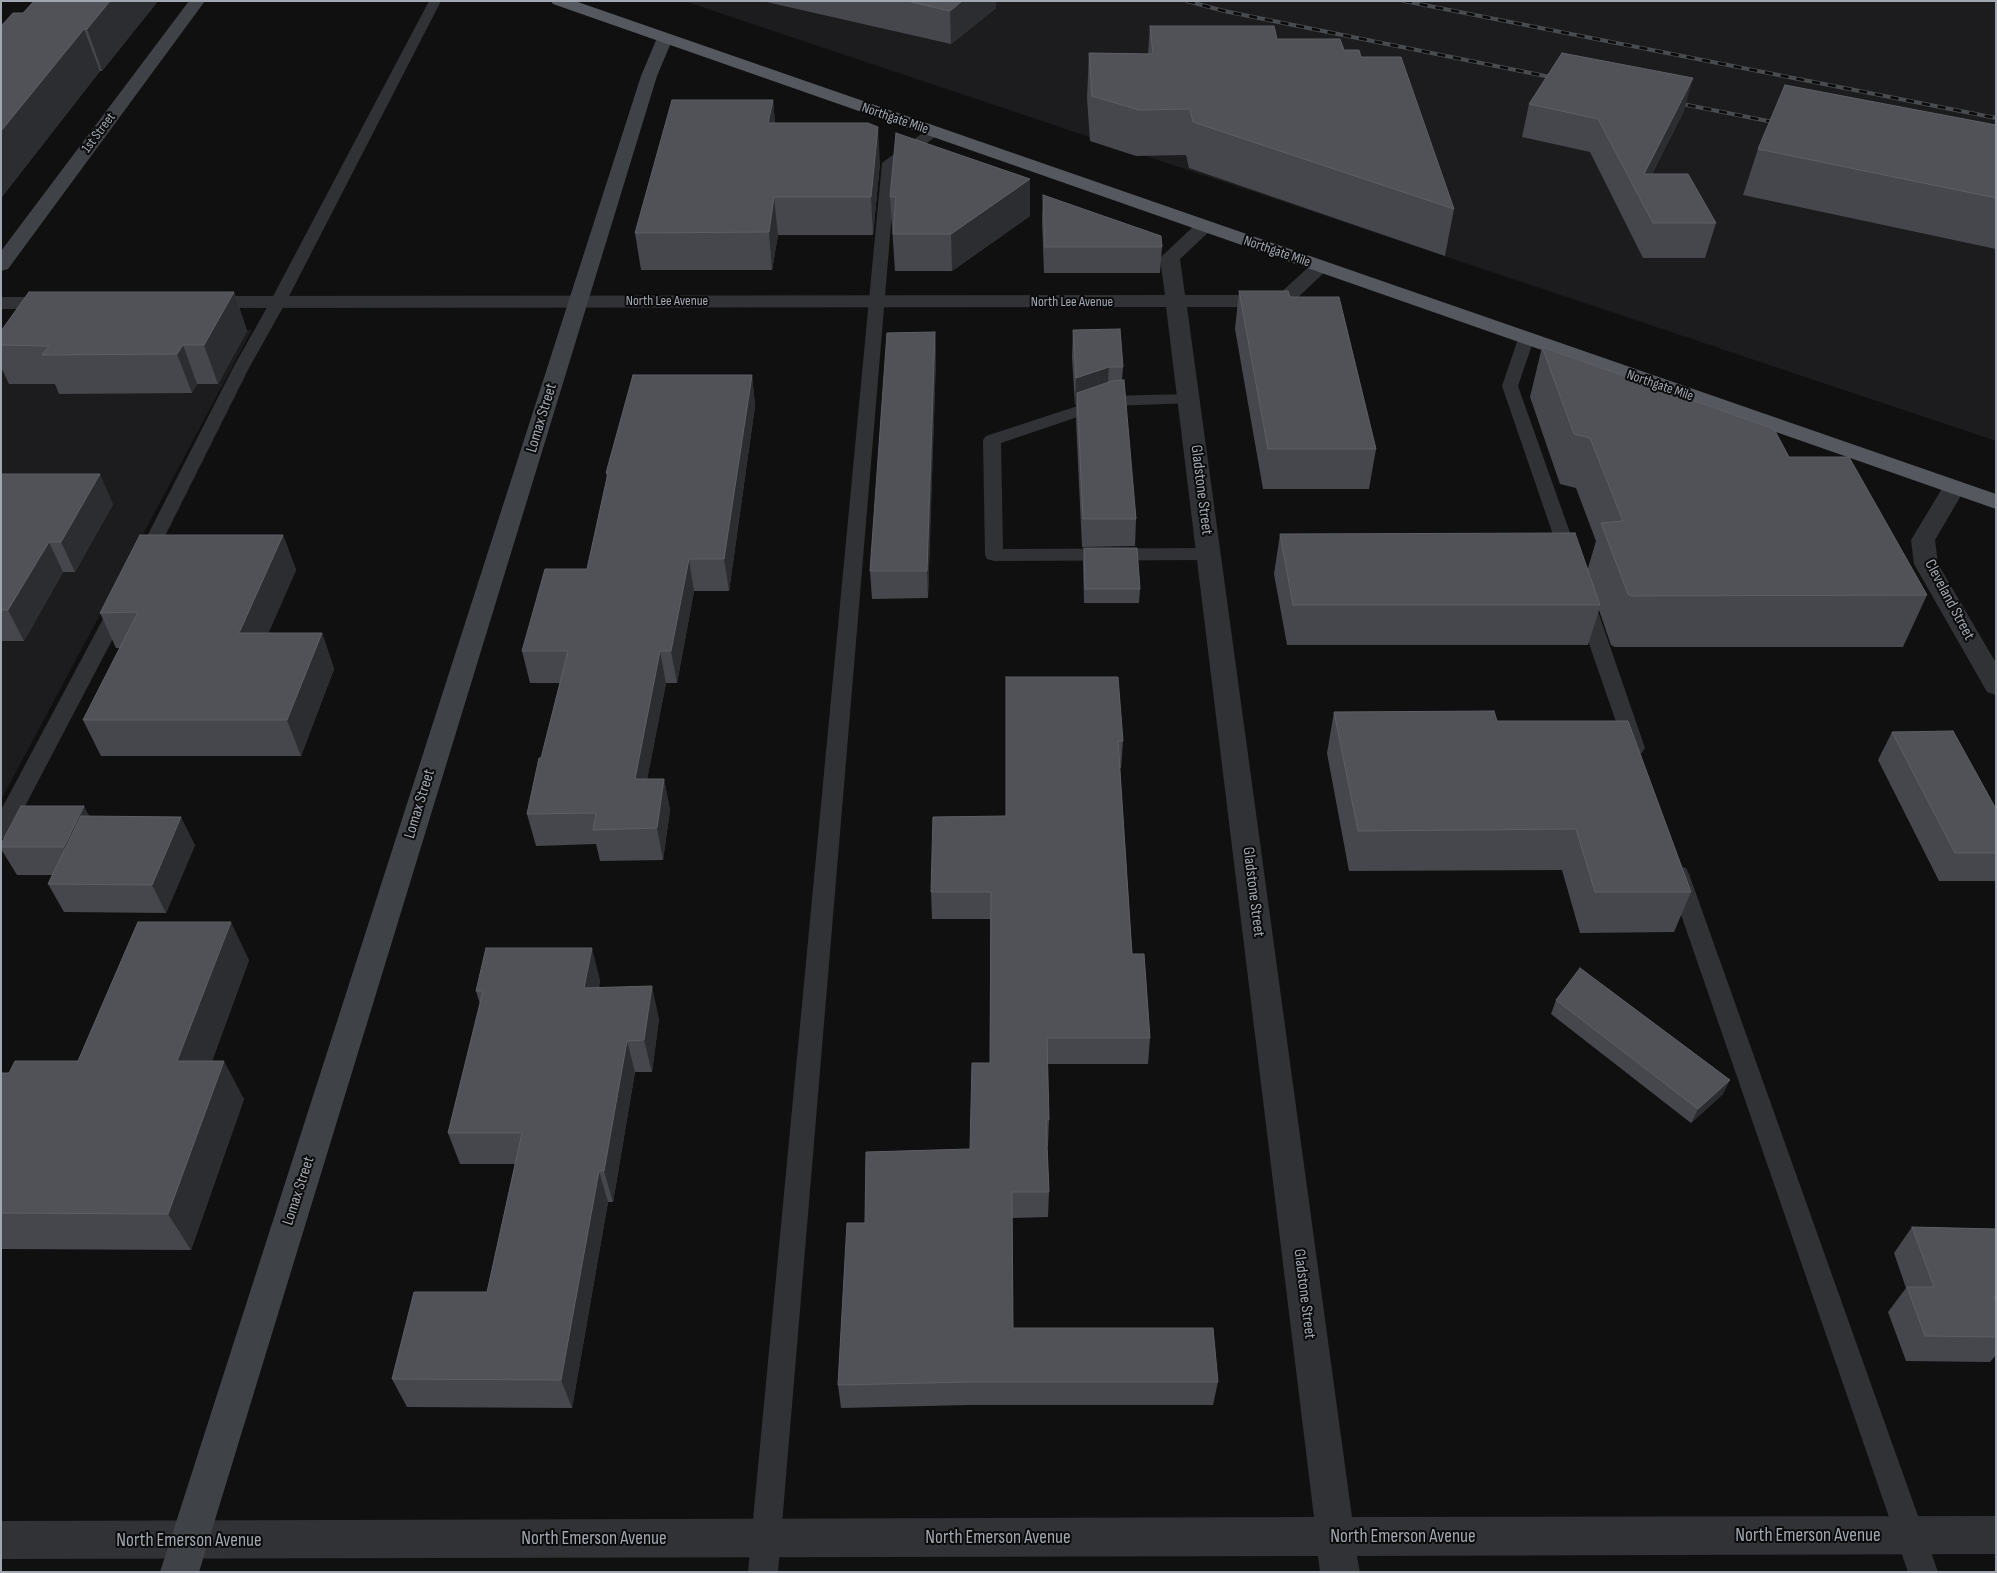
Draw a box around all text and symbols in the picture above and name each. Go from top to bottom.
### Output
street label: Northgate Mile [859,100,931,138]
street label: 1st Street [78,110,120,156]
street label: Northgate Mile [1241,233,1313,271]
street label: North Lee Avenue [626,293,708,309]
street label: North Lee Avenue [1031,294,1113,310]
street label: Northgate Mile [1624,367,1696,405]
street label: Lomax Street [522,381,562,455]
street label: Gladstone Street [1186,444,1216,536]
street label: Cleveland Street [1920,556,1978,644]
street label: Lomax Street [400,767,440,841]
street label: Gladstone Street [1238,846,1268,938]
street label: Lomax Street [279,1154,319,1228]
street label: Gladstone Street [1289,1248,1319,1340]
street label: North Emerson Avenue [1735,1525,1881,1547]
street label: North Emerson Avenue [1330,1526,1476,1548]
street label: North Emerson Avenue [925,1527,1071,1549]
street label: North Emerson Avenue [521,1528,667,1550]
street label: North Emerson Avenue [116,1530,262,1552]

